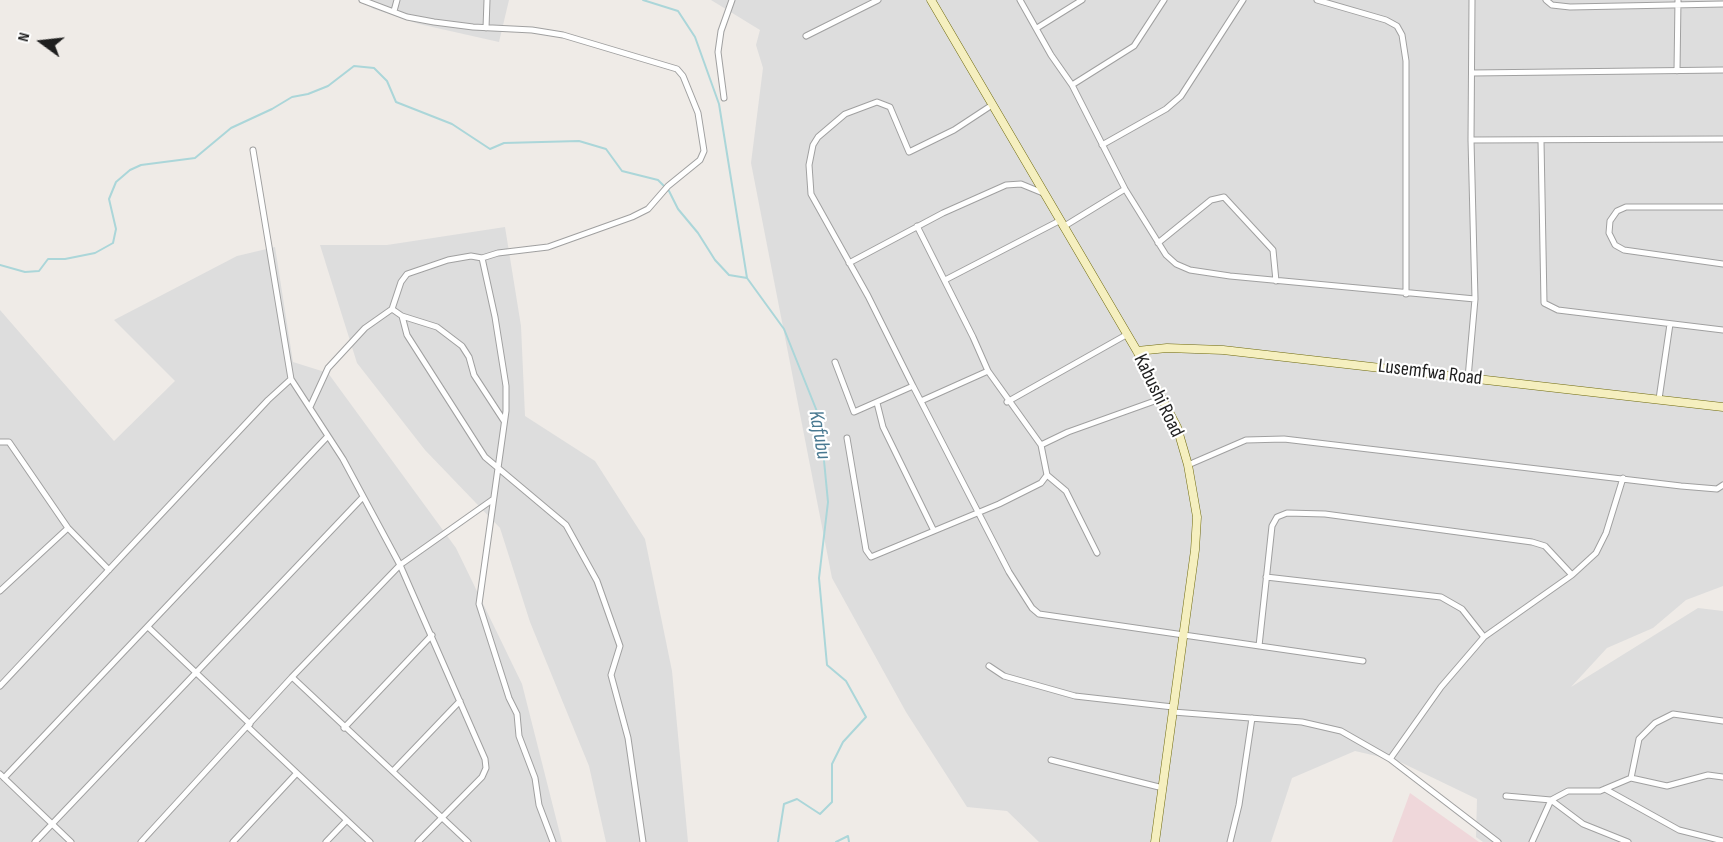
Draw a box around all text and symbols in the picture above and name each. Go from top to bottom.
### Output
north arrow [12,12,72,72]
text: N [14,31,34,44]
street label: Kabushi Road [1128,351,1188,441]
street label: Lusemfwa Road [1377,355,1483,391]
water label: Kafubu [802,409,836,461]

